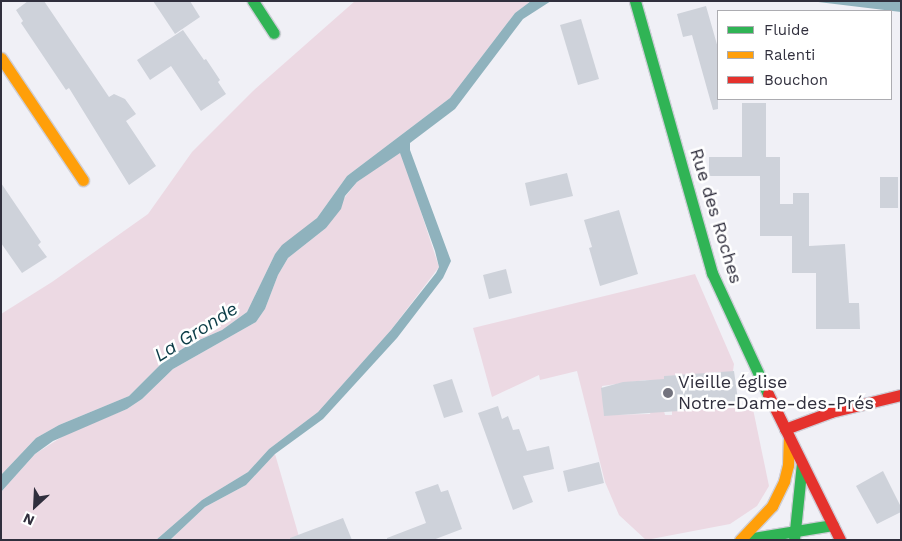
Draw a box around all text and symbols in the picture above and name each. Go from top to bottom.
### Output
legend [717,10,892,100]
text: Fluide [764,21,809,39]
text: Ralenti [764,46,815,64]
text: Bouchon [764,71,828,89]
street label: Rue des Roches [685,146,747,286]
water label: La Gronde [150,297,242,367]
place label: Vieille église Notre-Dame-des-Prés [678,372,874,414]
marker: Vieille église Notre-Dame-des-Prés [662,387,674,399]
north arrow [10,481,60,531]
text: N [21,510,37,529]

